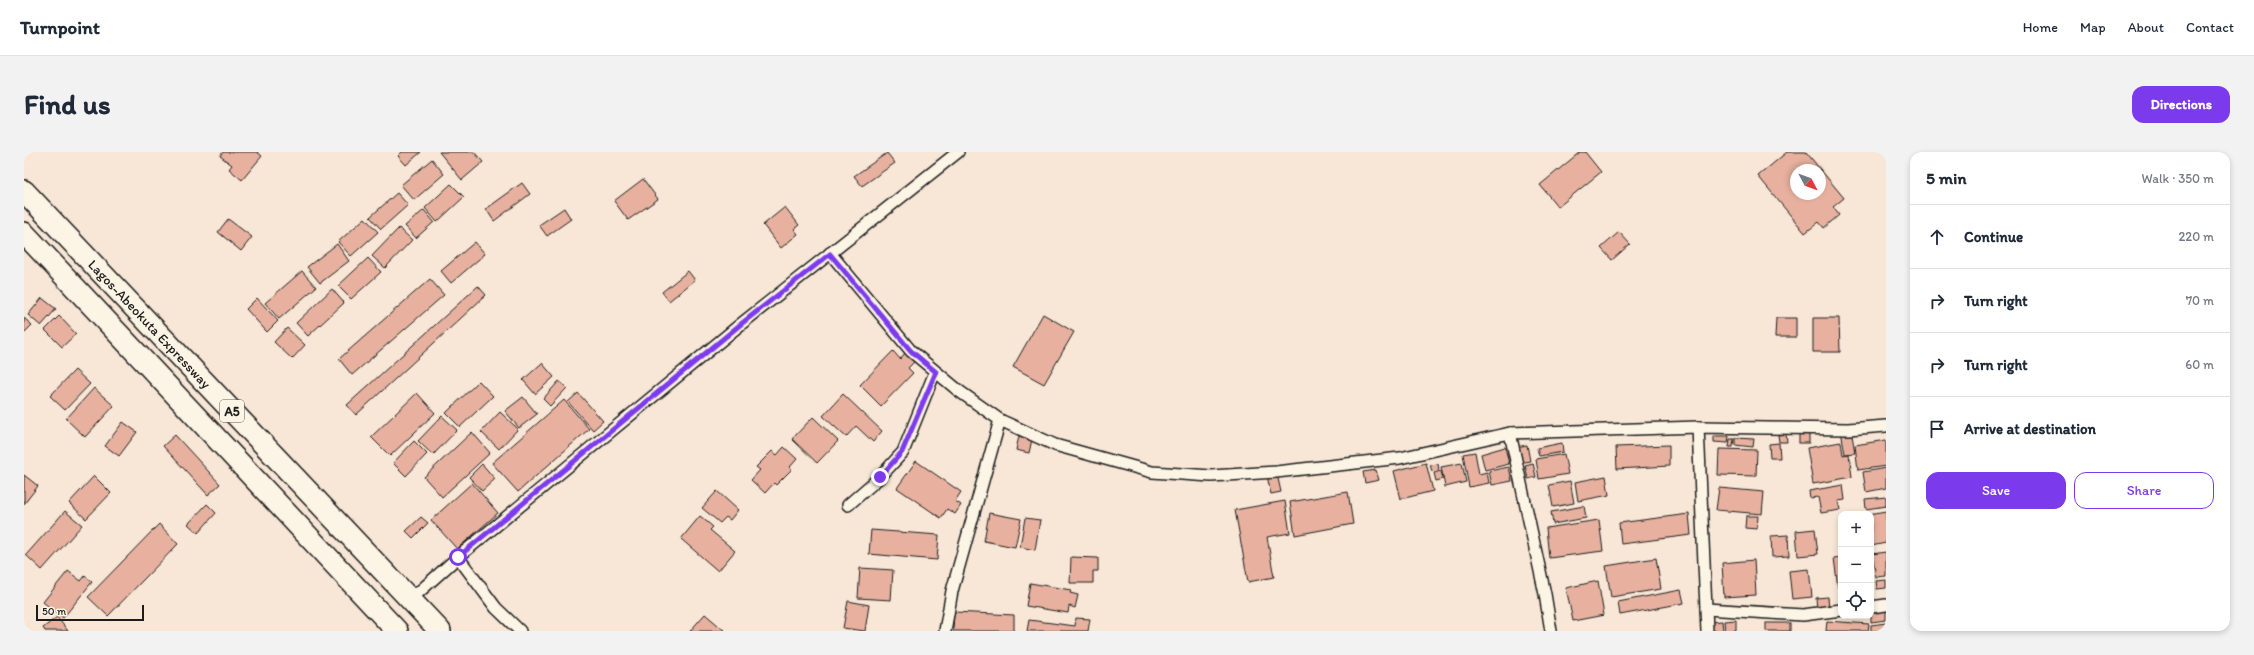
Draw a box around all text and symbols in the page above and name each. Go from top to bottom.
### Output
text: Turnpoint [20,16,100,39]
text: Home [2023,19,2058,36]
text: Map [2080,19,2106,36]
text: About [2128,19,2164,36]
text: Contact [2186,19,2234,36]
button: Directions [2132,86,2230,123]
text: Find us [24,87,111,121]
north arrow [1790,164,1826,200]
text: 5 min [1926,168,1966,188]
text: Walk · 350 m [2142,171,2214,186]
icon: ahead [1926,226,1948,248]
text: Continue [1964,228,2023,246]
text: 220 m [2178,229,2214,244]
street label: Lagos-Abeokuta Expressway [84,256,215,393]
icon: right [1926,290,1948,312]
text: Turn right [1964,292,2028,310]
text: 70 m [2186,293,2214,308]
icon: right [1926,354,1948,376]
text: Turn right [1964,356,2028,374]
text: 60 m [2185,357,2214,372]
road number: A5 [220,400,244,422]
icon: arrive [1926,418,1948,440]
text: Arrive at destination [1964,420,2096,438]
route end [871,468,889,486]
button: Save [1926,472,2066,509]
button: Share [2074,472,2214,509]
map controls [1838,511,1874,619]
button: + [1838,511,1874,547]
button: − [1838,547,1874,583]
route start [449,548,467,566]
button: locate [1838,583,1874,619]
scale bar [36,603,144,622]
text: 50 m [42,605,66,618]

